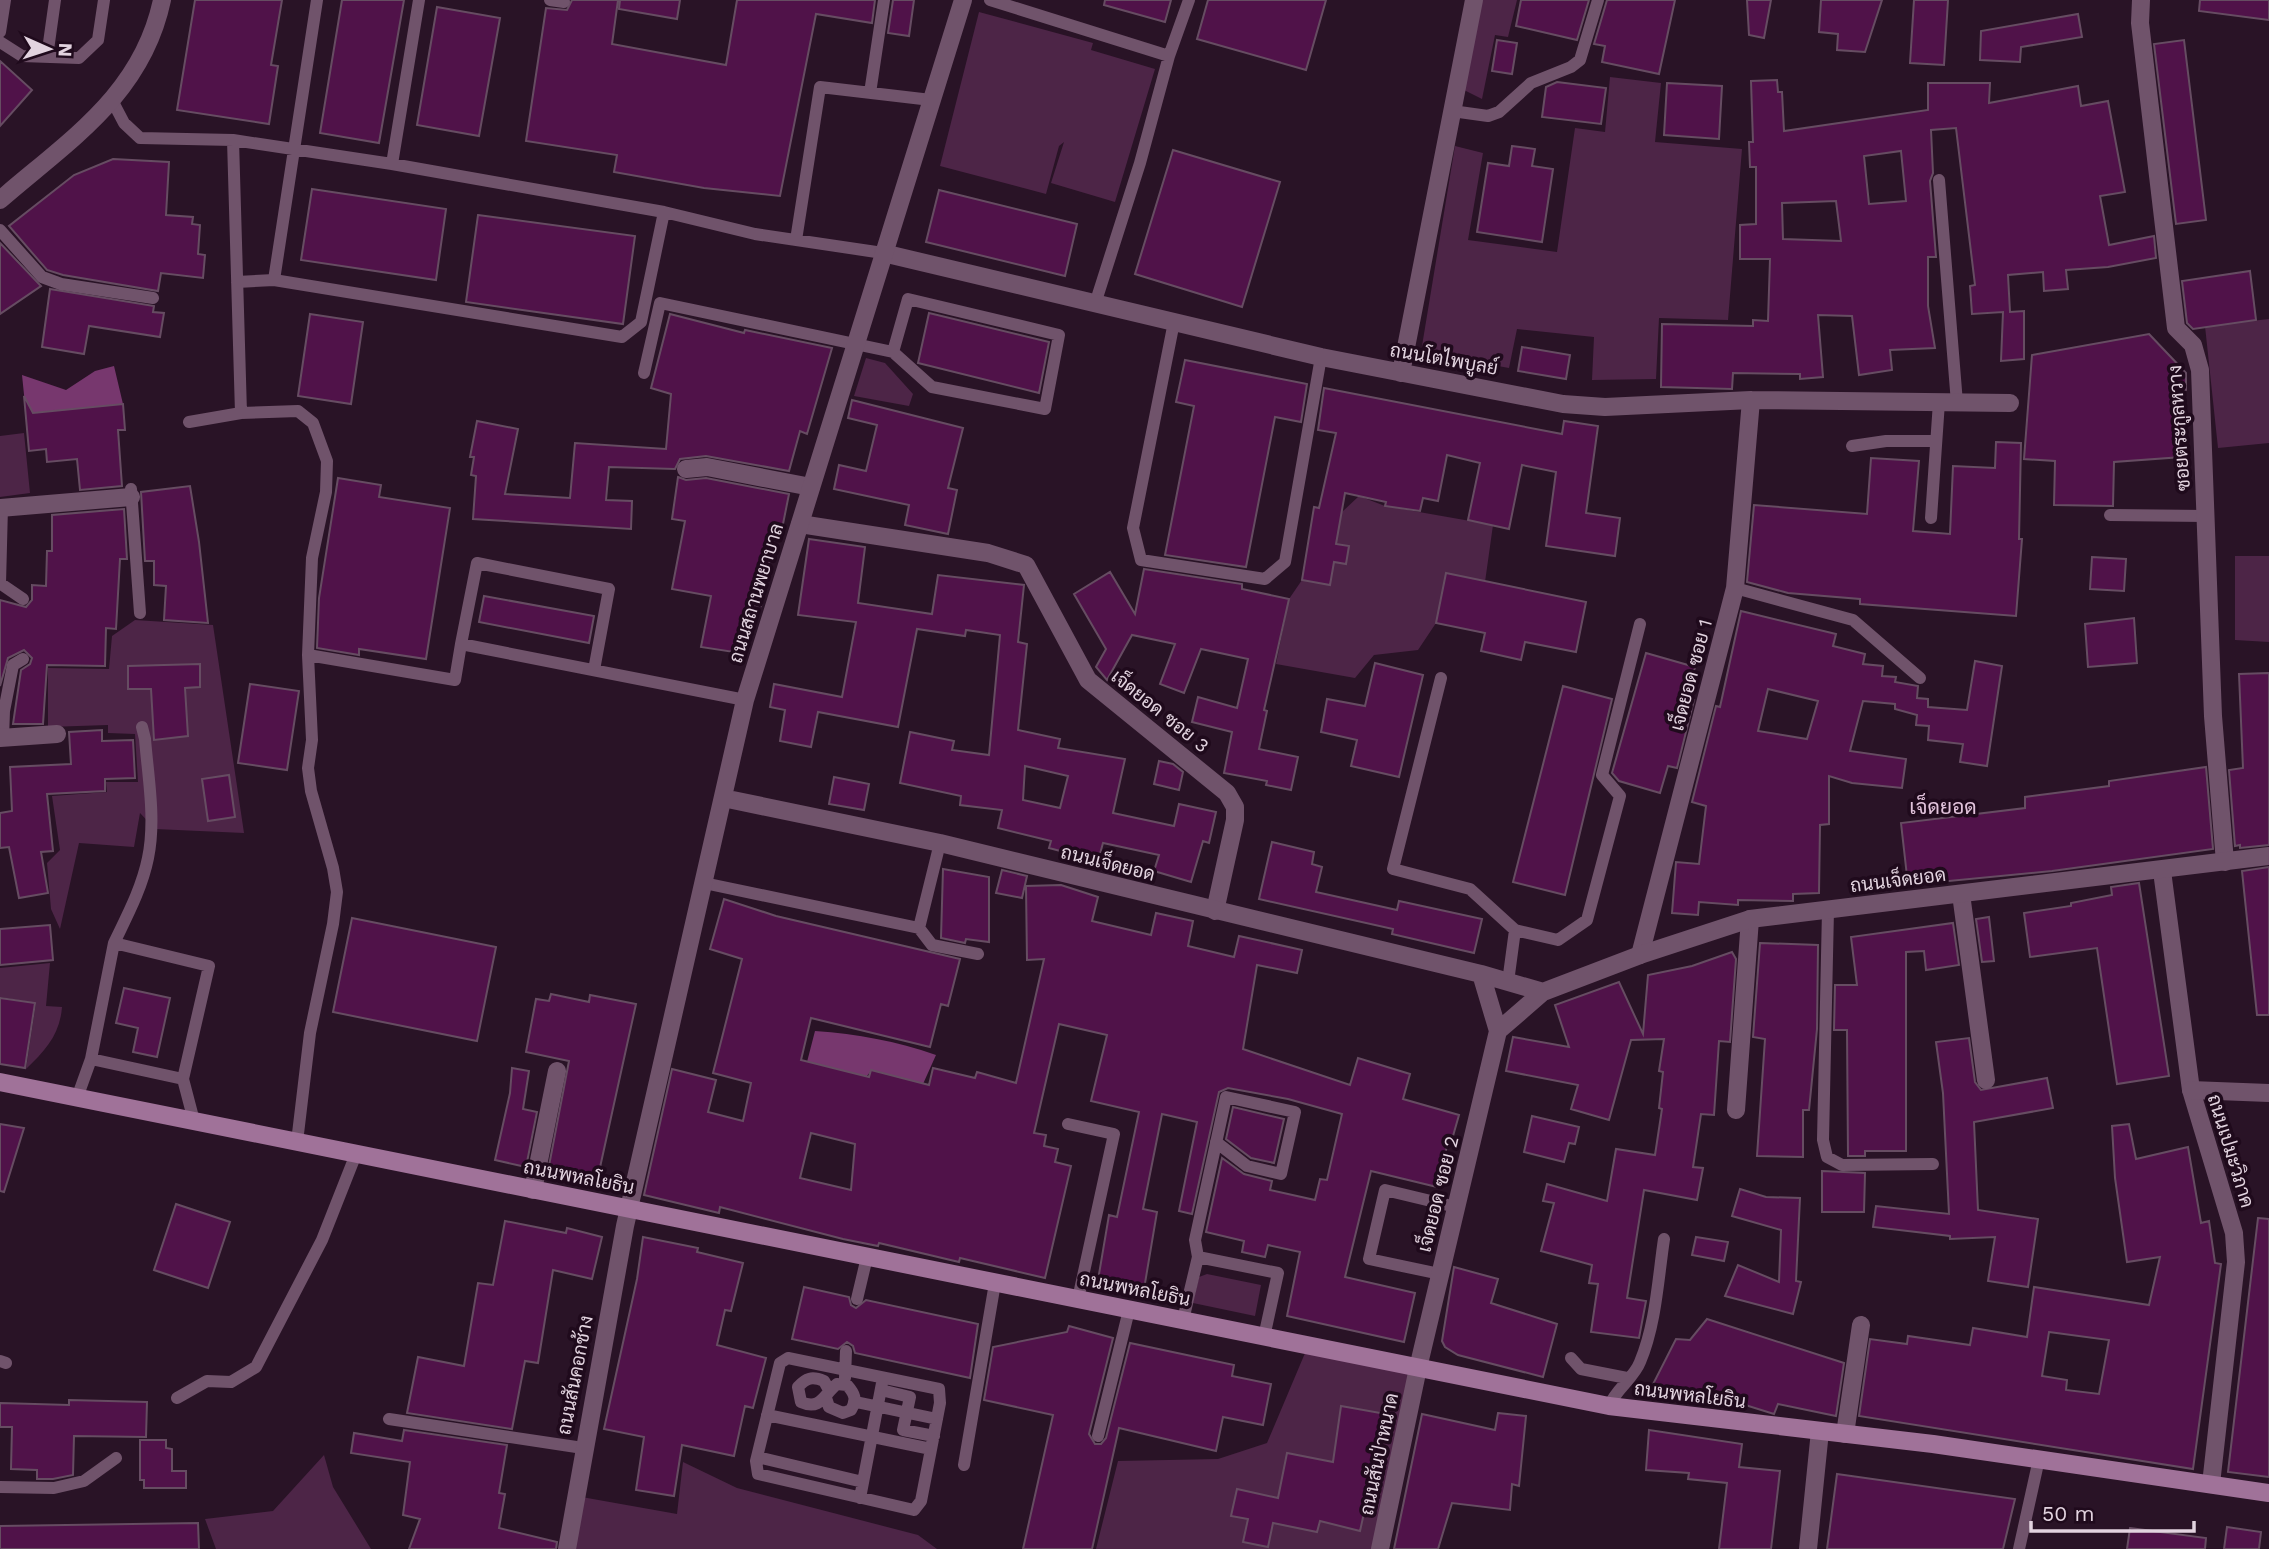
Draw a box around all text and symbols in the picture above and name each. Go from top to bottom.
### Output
north arrow [14,14,84,84]
text: N [54,42,77,58]
street label: ถนนโตไพบูลย์ [1388,337,1500,382]
street label: ซอยตระกูลหวาง [2163,364,2197,492]
street label: ถนนสถานพยาบาล [724,520,788,666]
street label: เจ็ดยอด ซอย 1 [1663,616,1717,733]
street label: เจ็ดยอด ซอย 3 [1107,663,1215,757]
district label: เจ็ดยอด [1909,792,1977,819]
street label: ถนนเจ็ดยอด [1059,838,1158,886]
street label: ถนนเจ็ดยอด [1849,861,1947,897]
street label: ถนนเปมะวิภาค [2203,1091,2259,1211]
street label: เจ็ดยอด ซอย 2 [1411,1133,1464,1254]
street label: ถนนพหลโยธิน [522,1154,637,1199]
street label: ถนนพหลโยธิน [1078,1266,1193,1311]
street label: ถนนสันคอกช้าง [552,1313,598,1437]
street label: ถนนพหลโยธิน [1633,1376,1747,1413]
street label: ถนนสันป่าหนาด [1354,1390,1403,1517]
scale bar [2031,1490,2194,1534]
text: 50 m [2042,1501,2094,1526]

